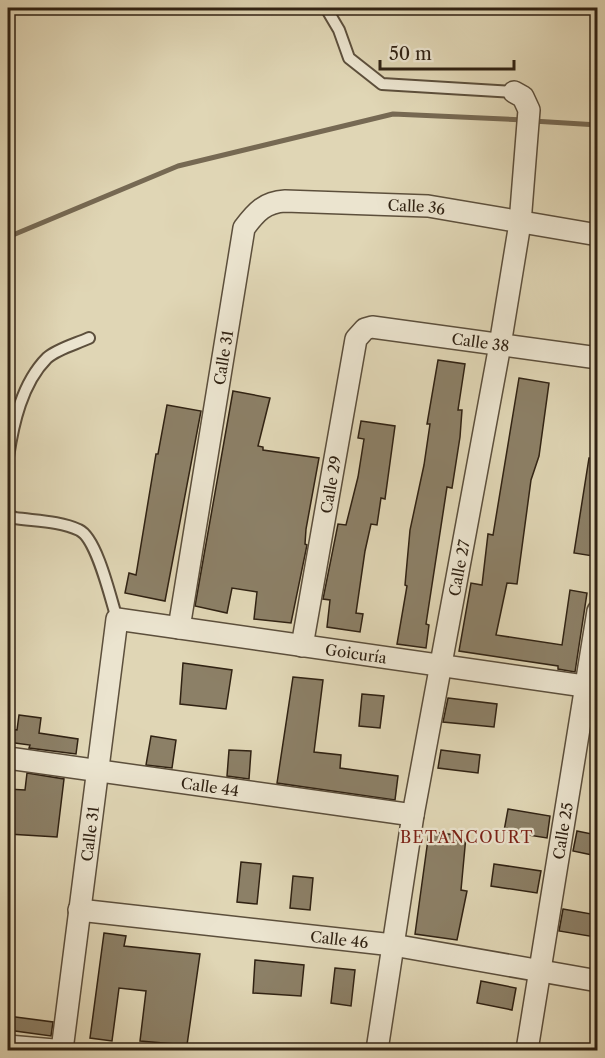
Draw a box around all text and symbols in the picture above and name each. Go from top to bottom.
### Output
scale bar [380,33,514,71]
text: 50 m [389,43,432,65]
street label: Calle 36 [387,195,447,218]
street label: Calle 31 [209,328,237,386]
street label: Calle 38 [451,329,511,355]
street label: Calle 29 [316,454,345,515]
street label: Calle 27 [444,538,473,598]
street label: Goicuría [324,639,388,667]
street label: Calle 44 [180,773,240,800]
street label: Calle 25 [548,801,576,861]
street label: Calle 31 [77,804,103,862]
district label: BETANCOURT [400,827,534,847]
street label: Calle 46 [309,926,370,952]

